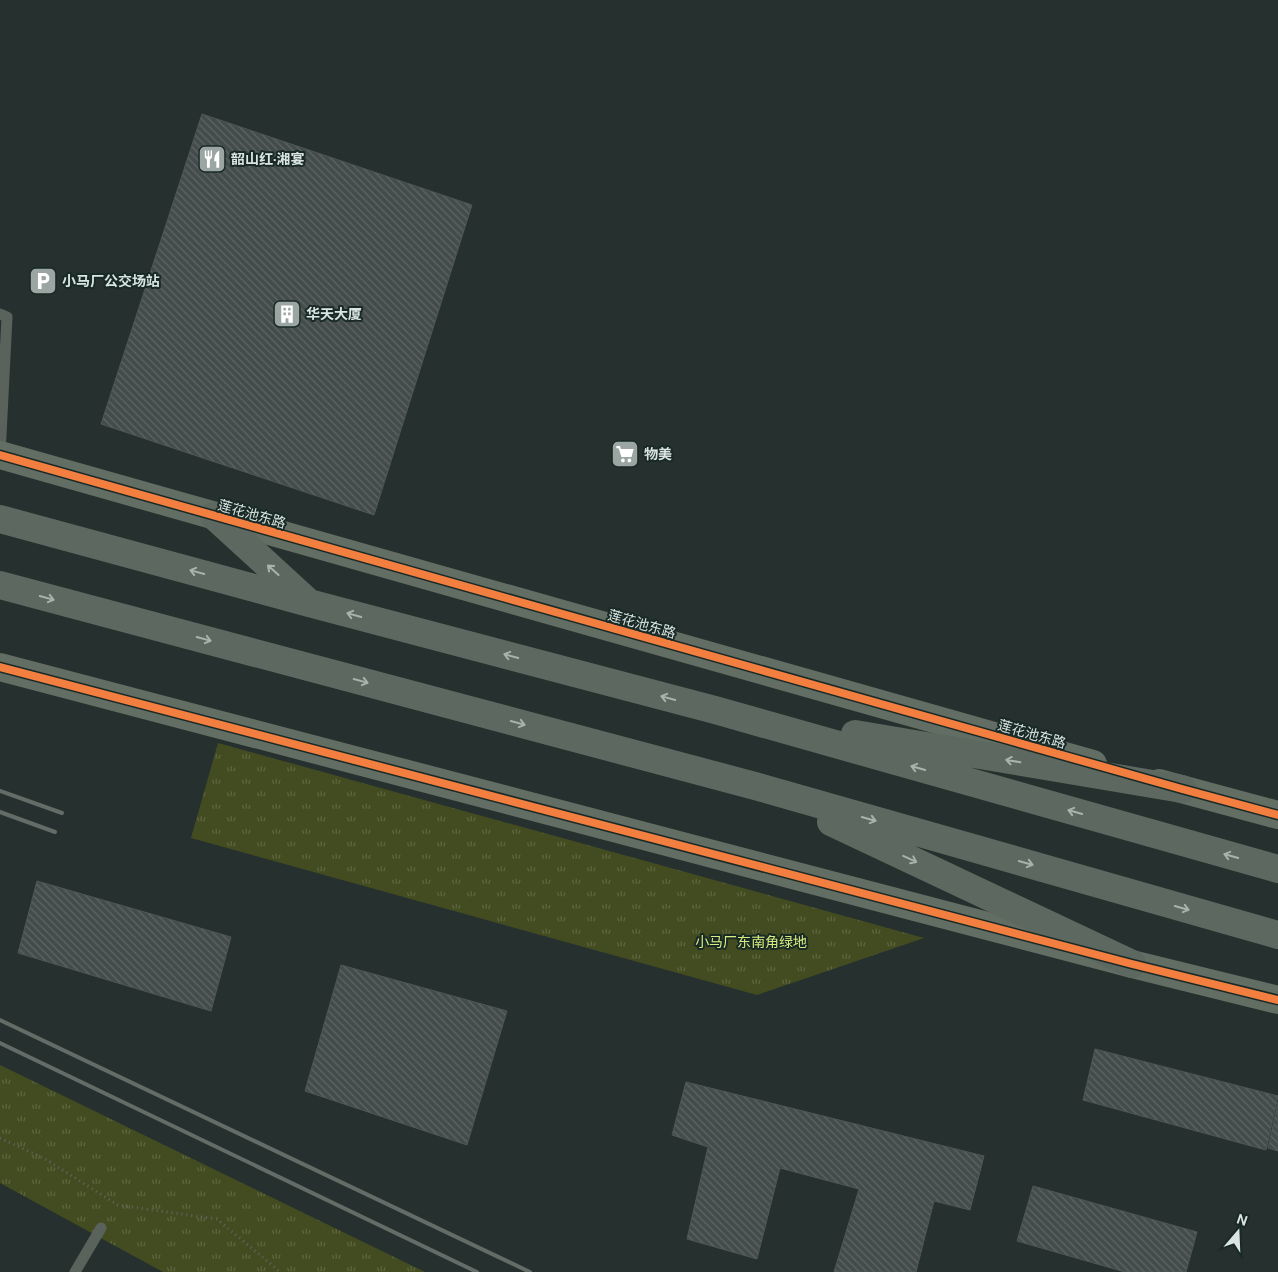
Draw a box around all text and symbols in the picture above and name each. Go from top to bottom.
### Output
restaurant icon: 韶山红·湘宴 [197,144,227,174]
place label: 韶山红·湘宴 [231,150,305,168]
parking icon: 小马厂公交场站 [28,266,58,296]
place label: 小马厂公交场站 [62,272,160,290]
building icon: 华天大厦 [272,299,302,329]
place label: 华天大厦 [306,305,362,323]
supermarket icon: 物美 [610,439,640,469]
place label: 物美 [644,445,672,463]
street label: 莲花池东路 [216,496,288,532]
one-way arrow [266,564,279,576]
one-way arrow [189,567,205,577]
one-way arrow [39,593,55,603]
street label: 莲花池东路 [606,606,678,642]
one-way arrow [346,610,362,619]
one-way arrow [196,635,212,645]
one-way arrow [503,651,519,661]
one-way arrow [353,677,369,686]
one-way arrow [660,693,676,702]
street label: 莲花池东路 [996,716,1068,752]
one-way arrow [510,719,526,728]
one-way arrow [1005,755,1021,765]
one-way arrow [911,762,927,772]
one-way arrow [1067,807,1083,816]
one-way arrow [861,814,877,824]
one-way arrow [1224,851,1240,860]
one-way arrow [902,854,917,864]
one-way arrow [1017,859,1033,869]
one-way arrow [1173,904,1189,913]
park label: 小马厂东南角绿地 [695,933,807,951]
north arrow [1213,1207,1263,1257]
text: N [1234,1210,1250,1230]

